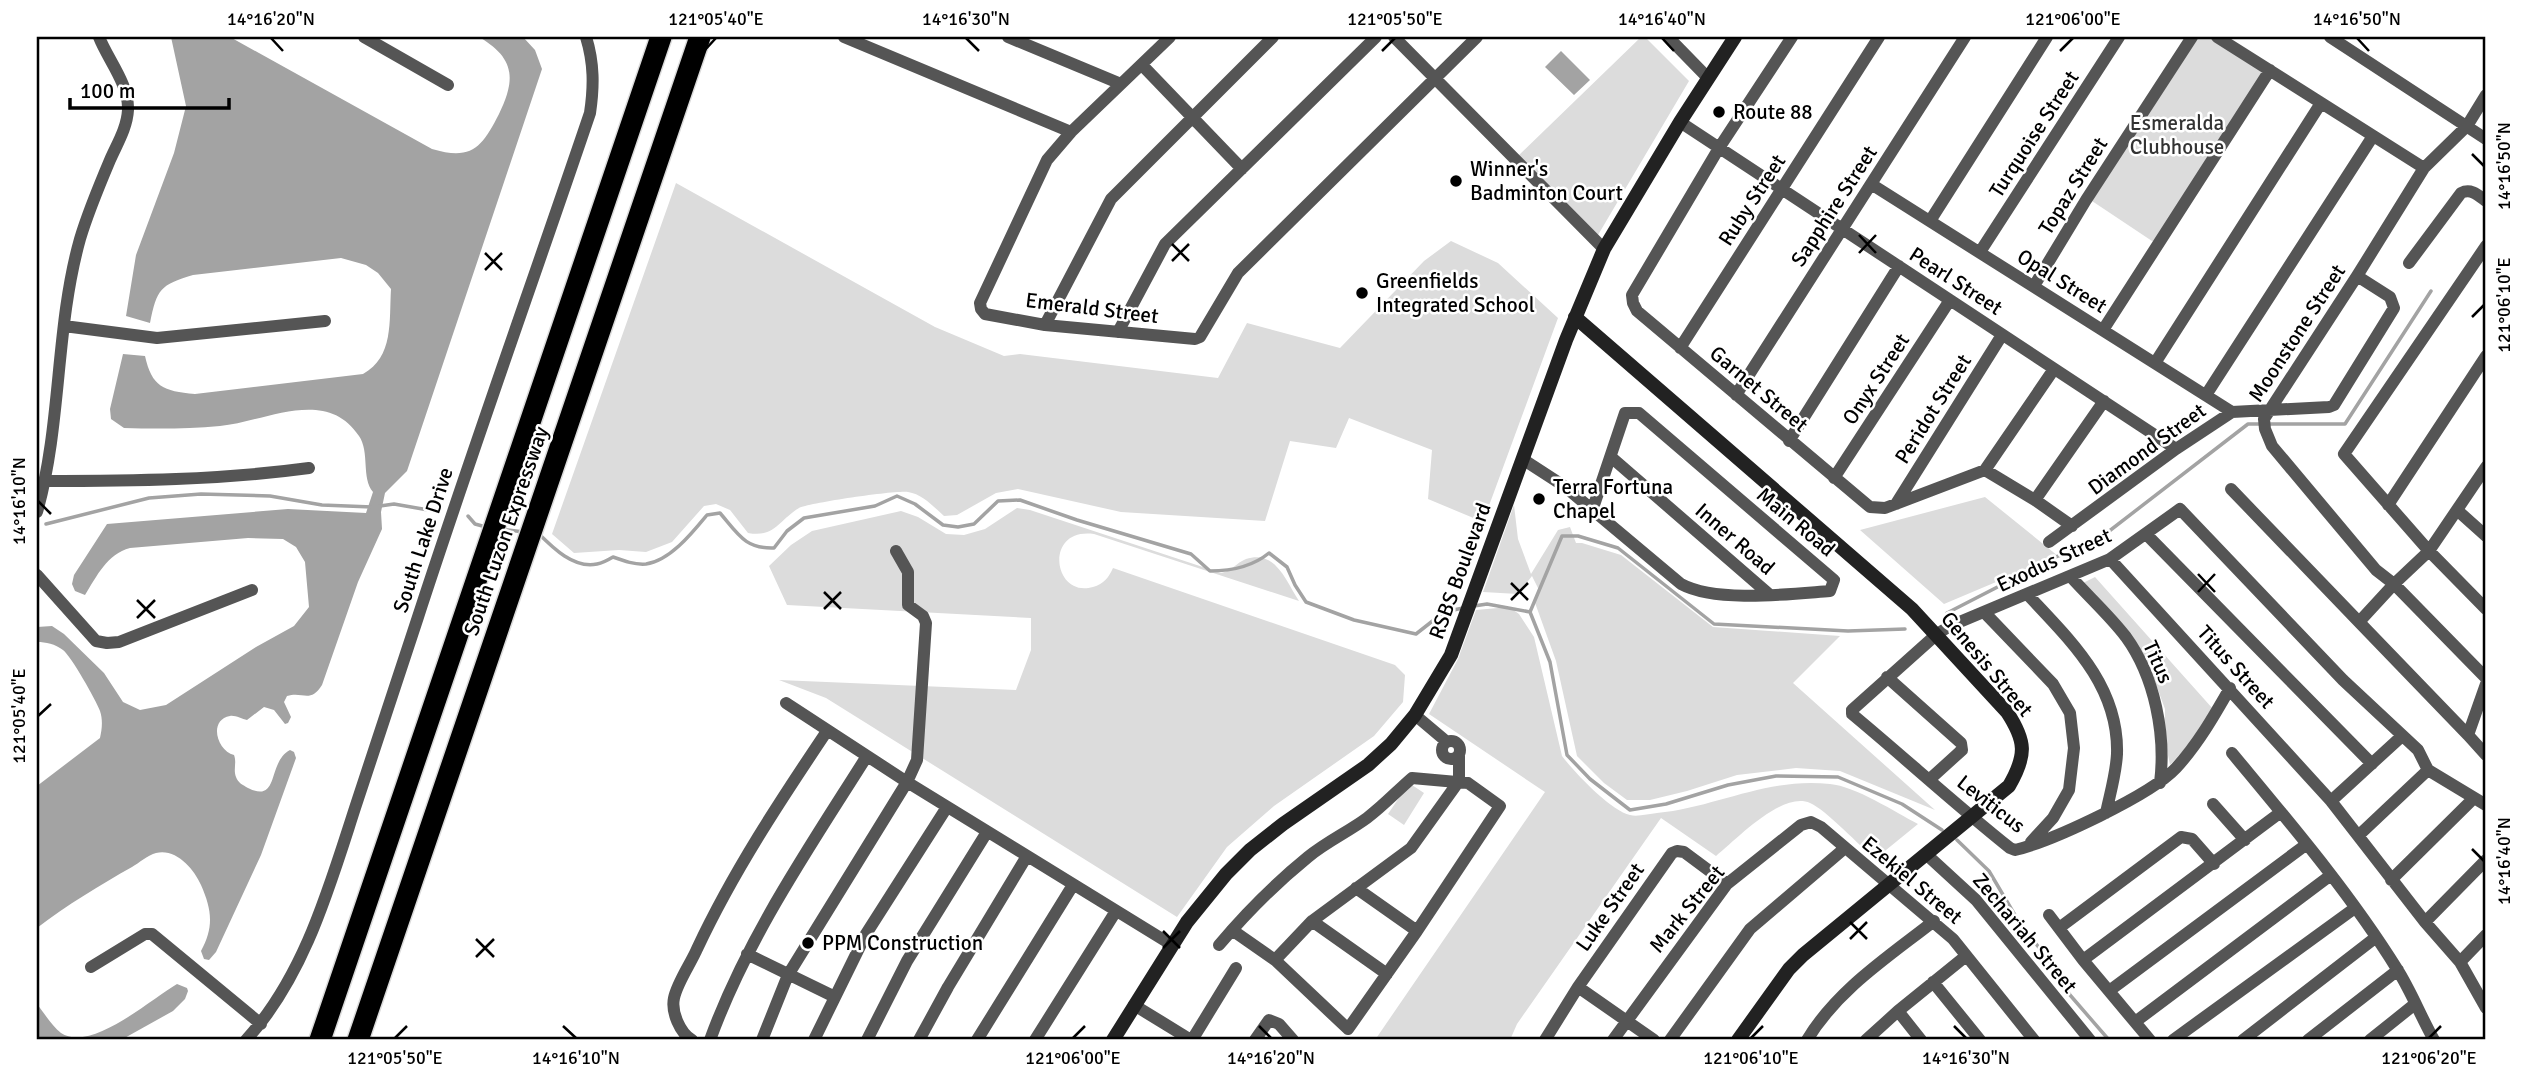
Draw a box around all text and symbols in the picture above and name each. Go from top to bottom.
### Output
text: 14°16'20"N [227,8,315,30]
text: 121°05'40"E [668,8,764,30]
text: 14°16'30"N [922,8,1010,30]
text: 121°05'50"E [1347,8,1443,30]
text: 14°16'40"N [1618,8,1706,30]
text: 121°06'00"E [2025,8,2121,30]
text: 14°16'50"N [2313,8,2401,30]
scale bar [70,66,229,110]
street label: Turquoise Street [1983,66,2085,202]
text: 100 m [80,78,135,104]
place label: Route 88 [1733,99,1813,125]
marker: Route 88 [1711,104,1727,120]
park label: Esmeralda Clubhouse [2130,110,2224,160]
text: 14°16'50"N [2493,122,2515,210]
street label: Topaz Street [2033,132,2113,240]
street label: Sapphire Street [1785,141,1883,271]
street label: Ruby Street [1713,149,1791,251]
place label: Winner's Badminton Court [1470,156,1623,206]
marker: Winner's Badminton Court [1448,173,1464,189]
street label: Pearl Street [1905,241,2007,321]
street label: Opal Street [2012,243,2112,319]
text: 121°06'10"E [2493,257,2515,353]
street label: Moonstone Street [2243,259,2351,407]
place label: Greenfields Integrated School [1376,268,1535,318]
marker: Greenfields Integrated School [1354,285,1370,301]
street label: Emerald Street [1024,287,1160,329]
street label: Onyx Street [1837,328,1915,430]
street label: Garnet Street [1704,340,1814,438]
street label: Peridot Street [1889,349,1977,469]
street label: Diamond Street [2083,397,2211,501]
street label: South Luzon Expressway [458,423,554,639]
text: 14°16'10"N [8,457,30,545]
street label: South Lake Drive [387,464,459,616]
place label: Terra Fortuna Chapel [1553,474,1673,524]
street label: Main Road [1752,482,1840,562]
marker: Terra Fortuna Chapel [1531,491,1547,507]
street label: Inner Road [1690,497,1780,581]
street label: RSBS Boulevard [1423,499,1497,643]
street label: Exodus Street [1993,522,2115,598]
street label: Genesis Street [1935,606,2039,722]
street label: Titus Street [2192,620,2280,714]
street label: Titus [2137,637,2179,687]
text: 121°05'40"E [8,668,30,764]
street label: Leviticus [1952,769,2030,839]
text: 14°16'40"N [2493,817,2515,905]
street label: Ezekiel Street [1856,830,1968,930]
street label: Luke Street [1570,858,1650,956]
street label: Mark Street [1644,860,1730,958]
street label: Zechariah Street [1967,868,2083,998]
place label: PPM Construction [822,930,983,956]
marker: PPM Construction [800,935,816,951]
text: 121°05'50"E [347,1047,443,1069]
text: 14°16'10"N [532,1047,620,1069]
text: 121°06'00"E [1025,1047,1121,1069]
text: 14°16'20"N [1227,1047,1315,1069]
text: 121°06'10"E [1703,1047,1799,1069]
text: 14°16'30"N [1922,1047,2010,1069]
text: 121°06'20"E [2381,1047,2477,1069]

